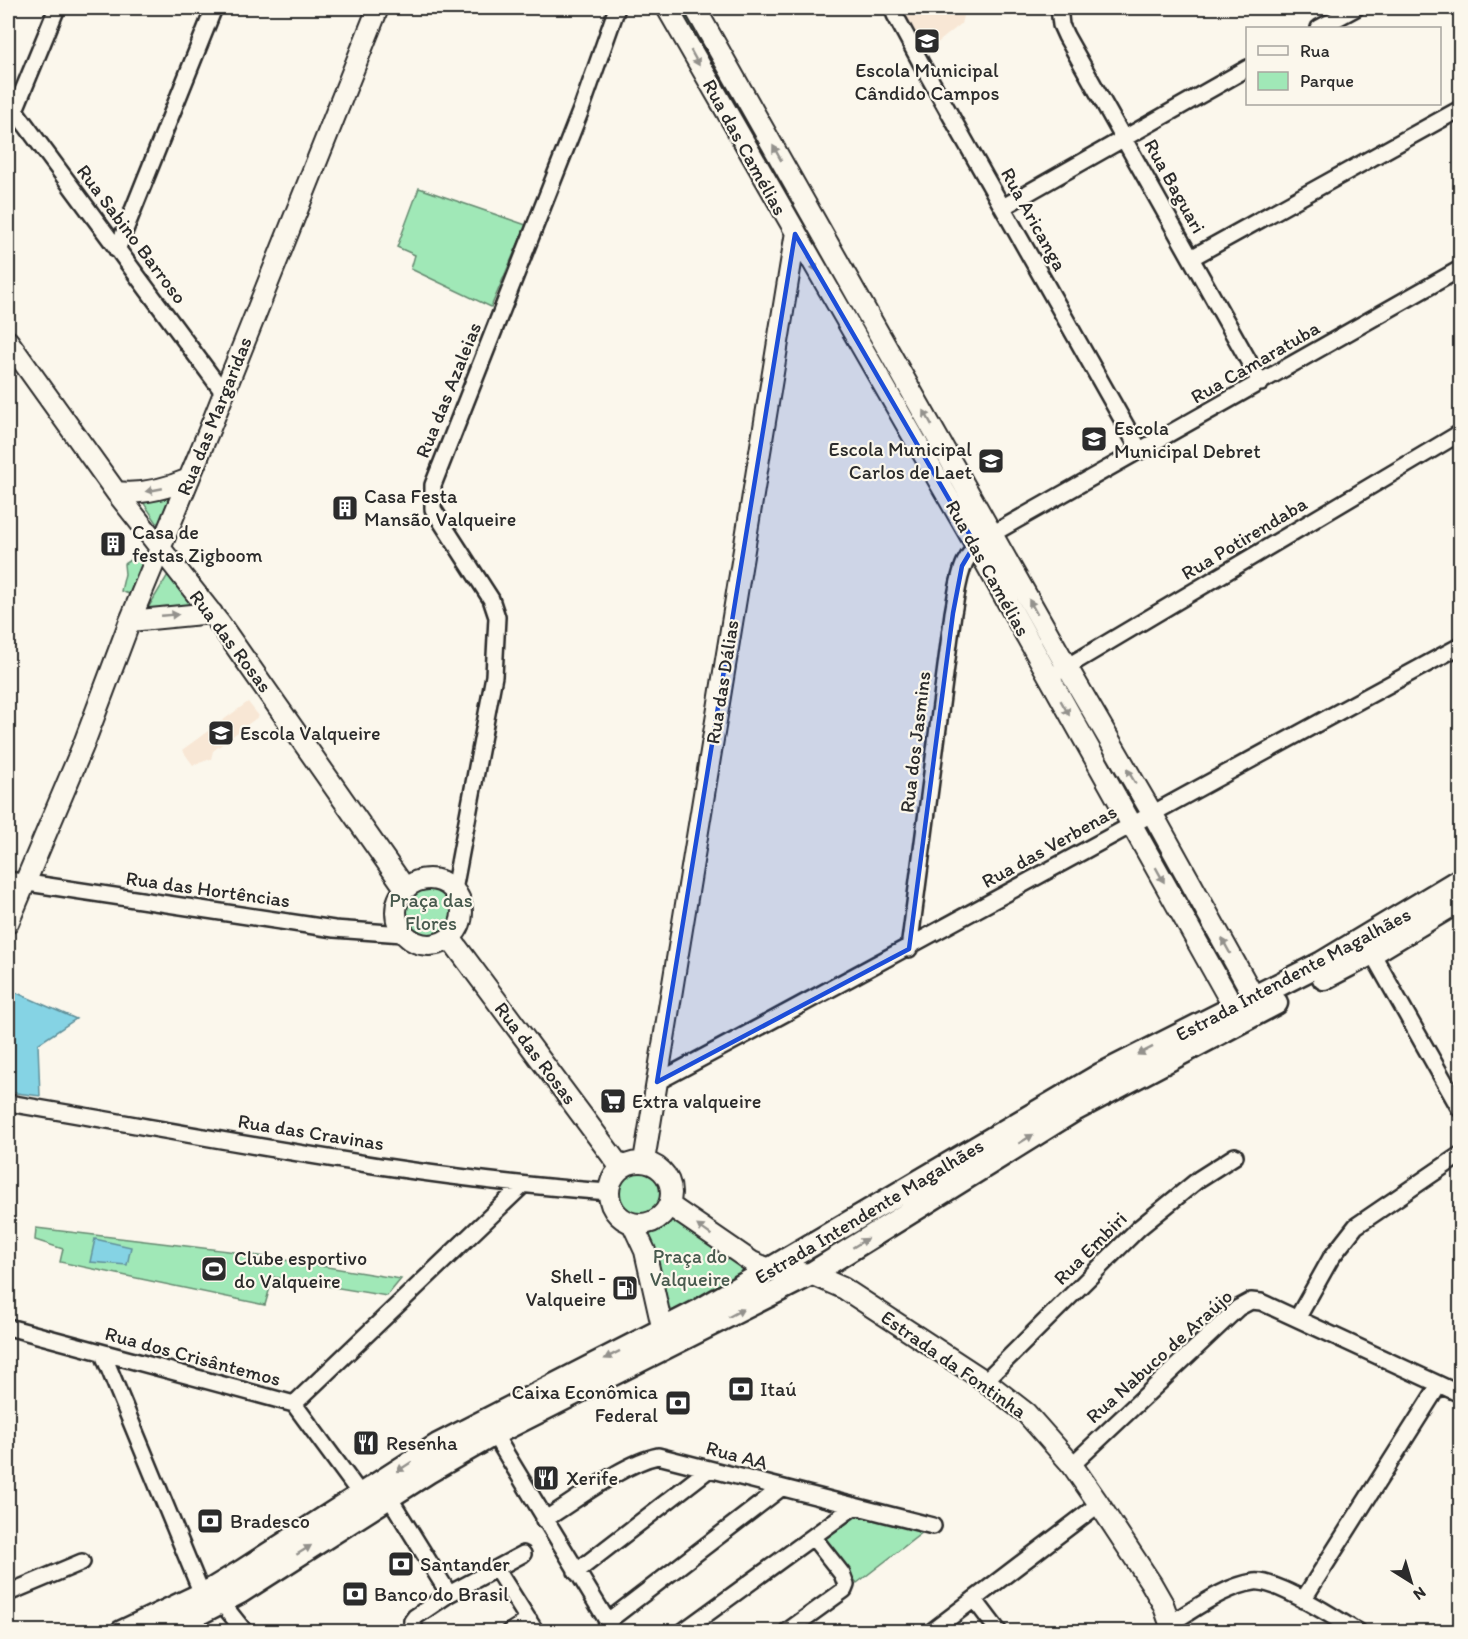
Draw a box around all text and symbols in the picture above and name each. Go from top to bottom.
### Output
school or university icon: Escola Municipal Cândido Campos [912,26,942,56]
legend [1246,27,1441,105]
text: Rua [1300,40,1330,62]
one-way arrow [690,50,700,67]
place label: Escola Municipal Cândido Campos [854,58,1000,105]
text: Parque [1300,70,1354,92]
street label: Rua das Camélias [698,75,792,219]
street label: Rua Baguari [1139,135,1211,237]
one-way arrow [771,145,782,161]
street label: Rua Sabino Barroso [72,160,192,308]
street label: Rua Aricanga [996,163,1072,275]
one-way arrow [808,256,818,273]
street label: Rua Camaratuba [1186,315,1324,409]
street label: Rua das Azaleias [410,318,486,461]
street label: Rua das Margaridas [171,333,257,499]
one-way arrow [923,410,933,427]
place label: Escola Municipal Debret [1114,416,1261,463]
school or university icon: Escola Municipal Debret [1079,424,1109,454]
place label: Escola Municipal Carlos de Laet [829,437,973,484]
school or university icon: Escola Municipal Carlos de Laet [976,446,1006,476]
place label: Casa Festa Mansão Valqueire [364,484,516,531]
one-way arrow [144,486,163,496]
street label: Rua Potirendaba [1177,491,1312,585]
building icon: Casa Festa Mansão Valqueire [330,493,360,523]
street label: Rua das Camélias [941,496,1035,640]
place label: Casa de festas Zigboom [132,520,263,567]
building icon: Casa de festas Zigboom [98,529,128,559]
street label: Rua das Rosas [185,585,277,697]
one-way arrow [1028,598,1038,615]
one-way arrow [161,610,180,620]
street label: Rua das Dálias [700,618,744,746]
street label: Rua dos Jasmins [894,670,936,814]
one-way arrow [1060,700,1070,717]
school or university icon: Escola Valqueire [206,718,236,748]
place label: Escola Valqueire [240,721,380,745]
one-way arrow [1125,768,1136,784]
street label: Rua das Verbenas [977,799,1121,893]
street label: Rua das Hortências [124,866,292,912]
one-way arrow [1155,867,1166,883]
park label: Praça das Flores [389,888,473,935]
street label: Estrada Intendente Magalhães [1171,902,1415,1046]
one-way arrow [1221,937,1231,954]
street label: Rua das Rosas [490,997,582,1109]
one-way arrow [1137,1047,1154,1056]
supermarket icon: Extra valqueire [598,1086,628,1116]
place label: Extra valqueire [632,1089,761,1113]
street label: Rua das Cravinas [236,1109,386,1155]
street label: Estrada Intendente Magalhães [750,1133,988,1289]
one-way arrow [1018,1134,1034,1145]
street label: Rua Embiri [1048,1206,1132,1290]
one-way arrow [696,1225,712,1236]
one-way arrow [852,1237,869,1248]
park label: Praça do Valqueire [650,1244,730,1291]
place label: Clube esportivo do Valqueire [234,1246,367,1293]
sports icon: Clube esportivo do Valqueire [199,1254,229,1284]
place label: Shell - Valqueire [526,1264,606,1311]
fuel station icon: Shell - Valqueire [610,1273,640,1303]
street label: Rua Nabuco de Araújo [1081,1284,1237,1428]
street label: Estrada da Fontinha [877,1305,1032,1424]
one-way arrow [727,1308,744,1318]
street label: Rua dos Crisântemos [103,1321,284,1391]
one-way arrow [604,1350,621,1359]
bank icon: Itaú [726,1374,756,1404]
place label: Itaú [760,1377,796,1401]
place label: Caixa Econômica Federal [511,1380,659,1427]
bank icon: Caixa Econômica Federal [663,1388,693,1418]
restaurant icon: Resenha [351,1428,381,1458]
place label: Resenha [386,1431,458,1455]
street label: Rua AA [703,1435,771,1475]
one-way arrow [396,1461,412,1472]
restaurant icon: Xerife [531,1463,561,1493]
place label: Xerife [566,1466,618,1490]
bank icon: Bradesco [195,1506,225,1536]
place label: Bradesco [230,1509,310,1533]
one-way arrow [296,1545,312,1556]
bank icon: Santander [386,1549,416,1579]
place label: Santander [420,1552,510,1576]
north arrow [1381,1552,1441,1612]
bank icon: Banco do Brasil [340,1579,370,1609]
place label: Banco do Brasil [374,1582,509,1606]
text: N [1410,1583,1430,1604]

